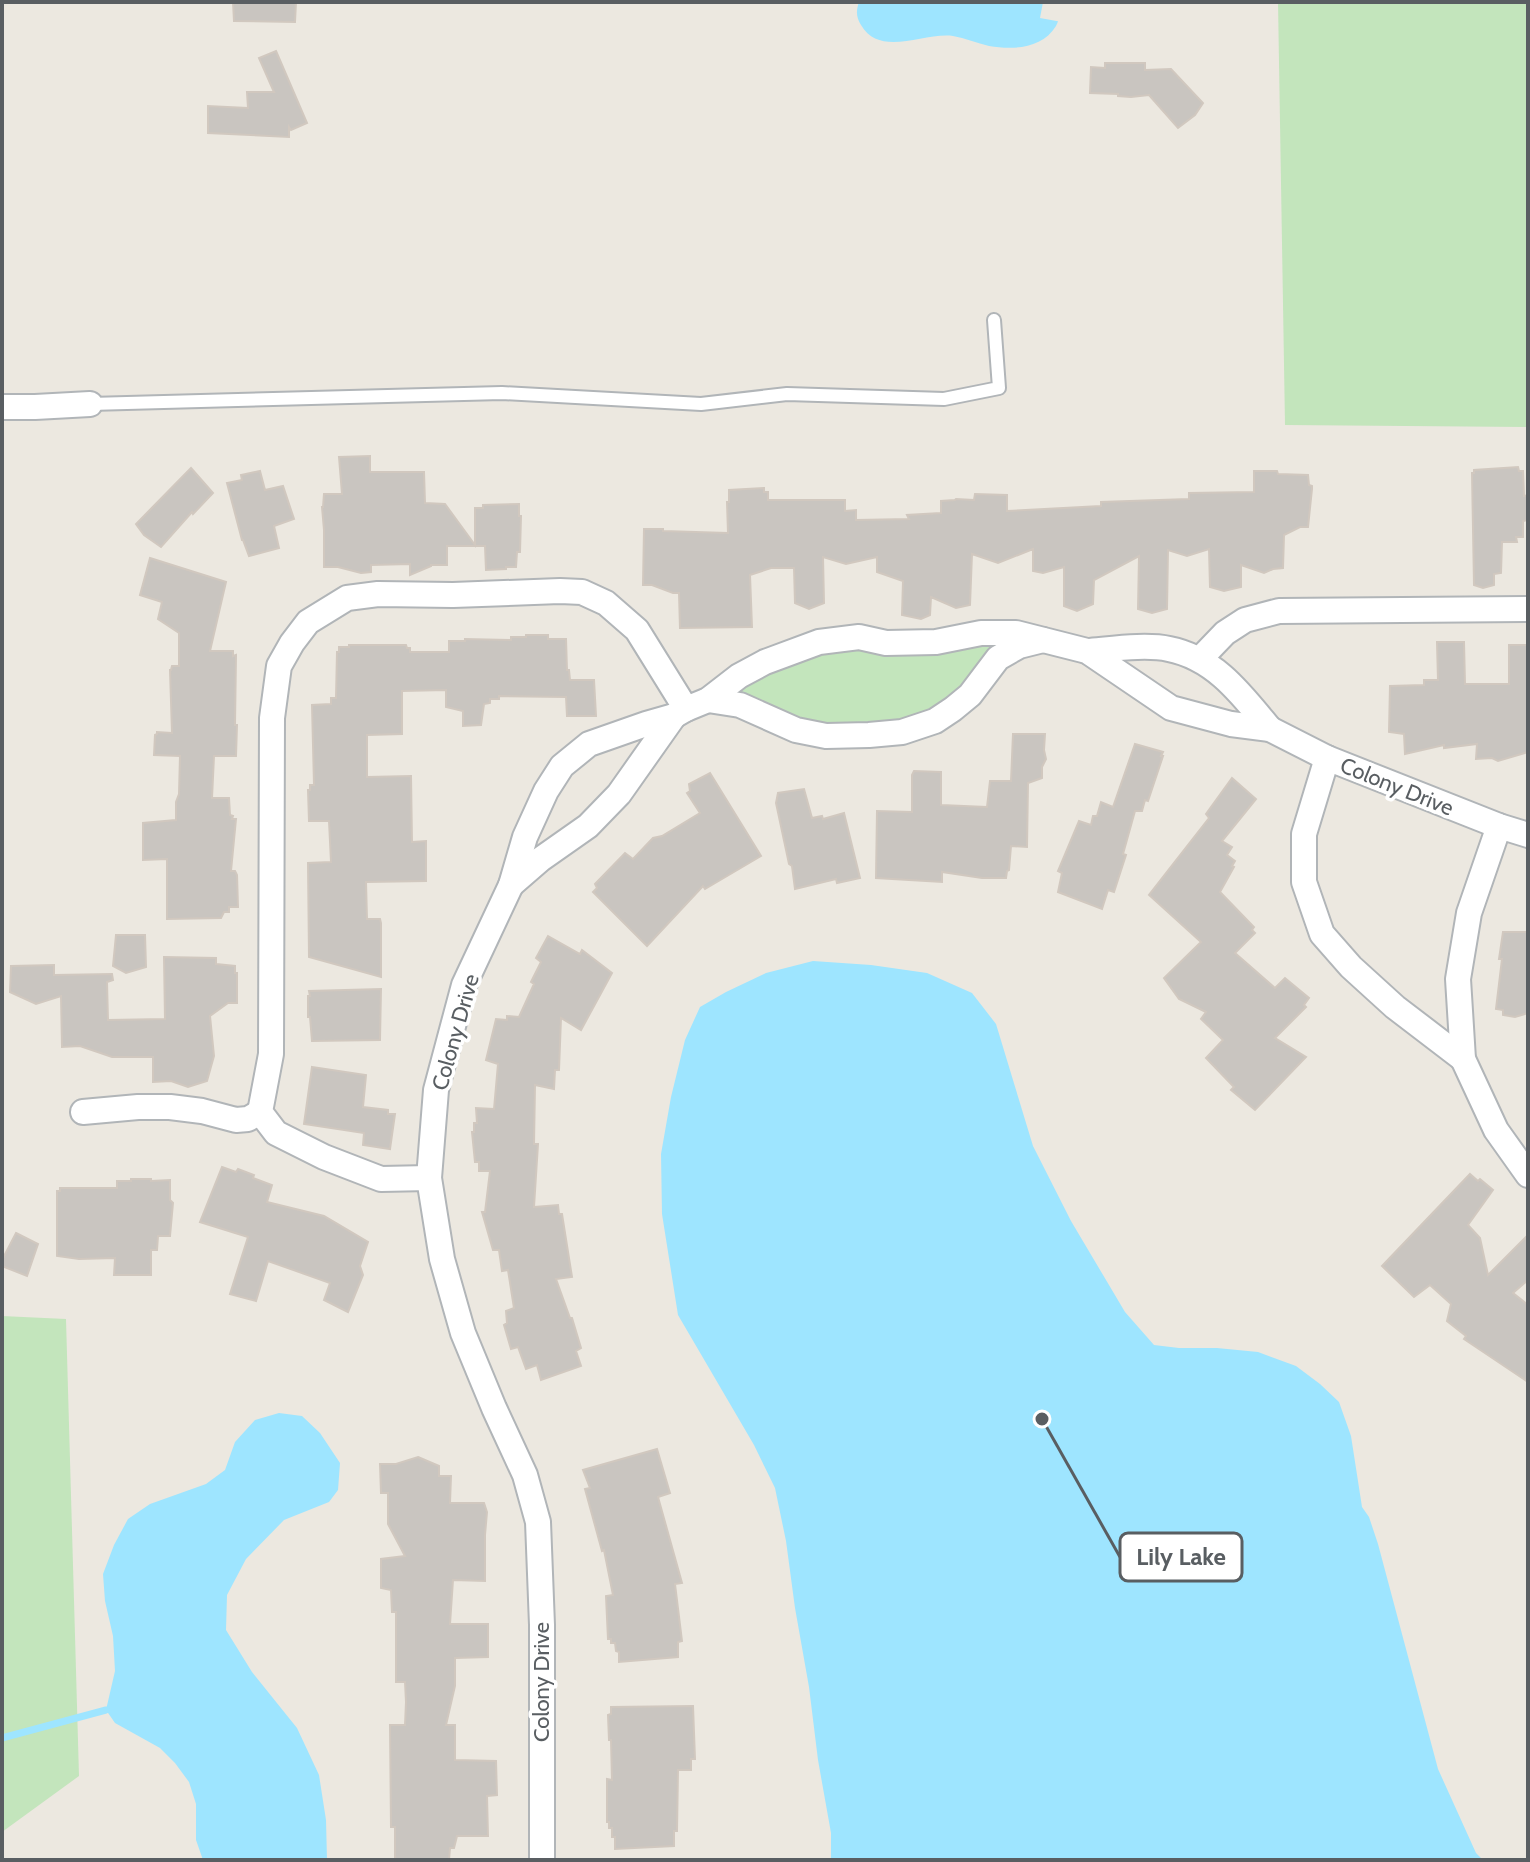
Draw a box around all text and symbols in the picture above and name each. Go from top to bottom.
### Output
street label: Colony Drive [1336,751,1457,821]
street label: Colony Drive [426,971,485,1093]
callout: Lily Lake [1120,1533,1242,1581]
text: Lily Lake [1136,1542,1226,1571]
street label: Colony Drive [528,1622,555,1742]

